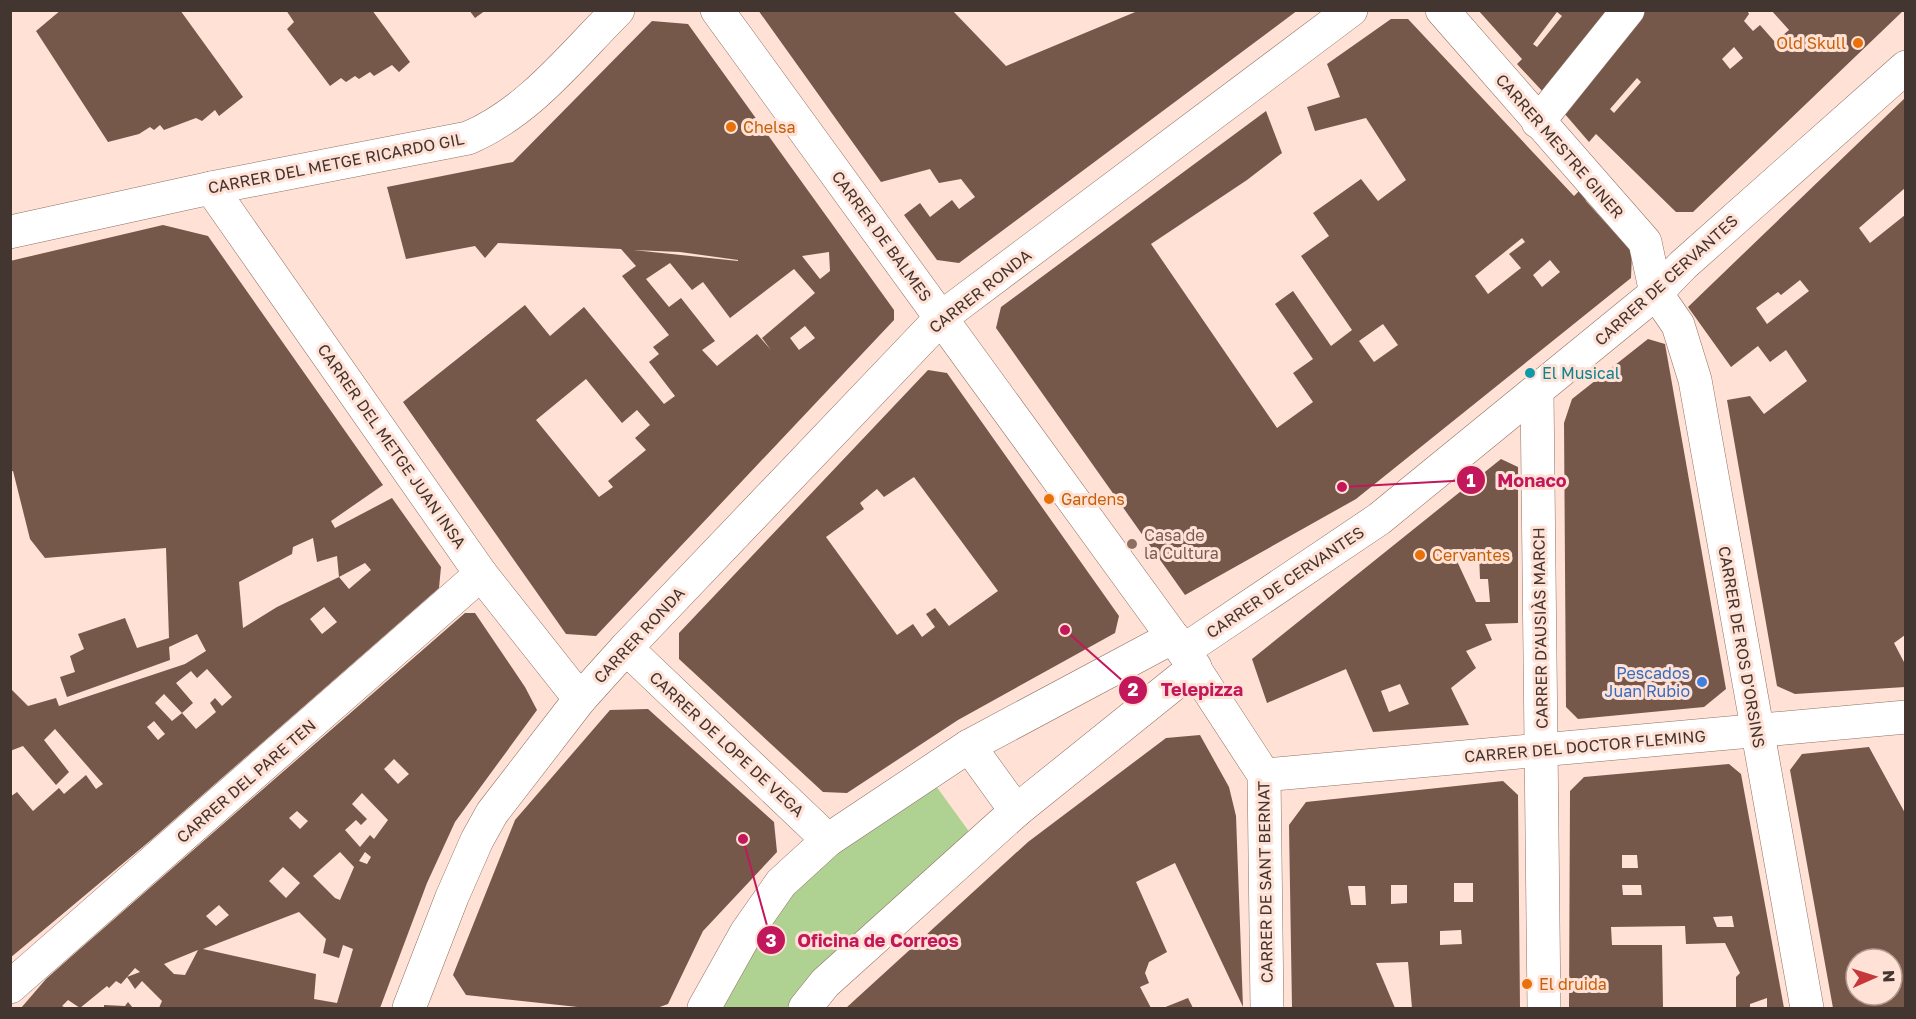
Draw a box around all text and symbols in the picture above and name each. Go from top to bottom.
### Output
place label: Old Skull [1776,33,1846,53]
marker: Old Skull [1851,36,1865,50]
street label: CARRER MESTRE GINER [1492,70,1628,222]
place label: Chelsa [743,117,796,137]
marker: Chelsa [724,120,738,134]
street label: CARRER DEL METGE RICARDO GIL [206,128,466,198]
street label: CARRER DE BALMES [828,167,936,305]
street label: CARRER DE CERVANTES [1590,210,1742,350]
street label: CARRER RONDA [925,245,1035,337]
street label: CARRER DEL METGE JUAN INSA [314,340,471,552]
place label: El Musical [1542,363,1620,383]
marker: El Musical [1523,366,1537,380]
callout: Monaco [1456,462,1579,498]
text: 1 [1466,469,1476,491]
text: Monaco [1497,469,1567,491]
place label: Gardens [1061,489,1125,509]
marker: Gardens [1042,492,1056,506]
street label: CARRER DE CERVANTES [1202,522,1368,642]
place label: Casa de la Cultura [1144,525,1219,563]
street label: CARRER D'AUSIÀS MARCH [1528,527,1552,729]
marker: Casa de la Cultura [1125,537,1139,551]
street label: CARRER DE ROS D'ORSINS [1714,544,1770,750]
place label: Cervantes [1432,545,1510,565]
marker: Cervantes [1413,548,1427,562]
street label: CARRER RONDA [589,583,689,687]
place label: Pescados Juan Rubio [1605,663,1690,701]
street label: CARRER DE LOPE DE VEGA [645,667,809,821]
callout: Telepizza [1118,672,1255,708]
marker: Pescados Juan Rubio [1695,675,1709,689]
text: 2 [1128,678,1139,700]
text: Telepizza [1161,678,1243,700]
street label: CARRER DEL PARE TEN [172,715,320,847]
street label: CARRER DEL DOCTOR FLEMING [1463,725,1707,767]
street label: CARRER DE SANT BERNAT [1253,781,1277,983]
callout: Oficina de Correos [756,922,971,958]
text: 3 [766,929,777,951]
text: Oficina de Correos [797,929,959,951]
north arrow [1844,947,1904,1007]
text: N [1879,970,1899,983]
place label: El druida [1539,974,1607,994]
marker: El druida [1520,977,1534,991]

